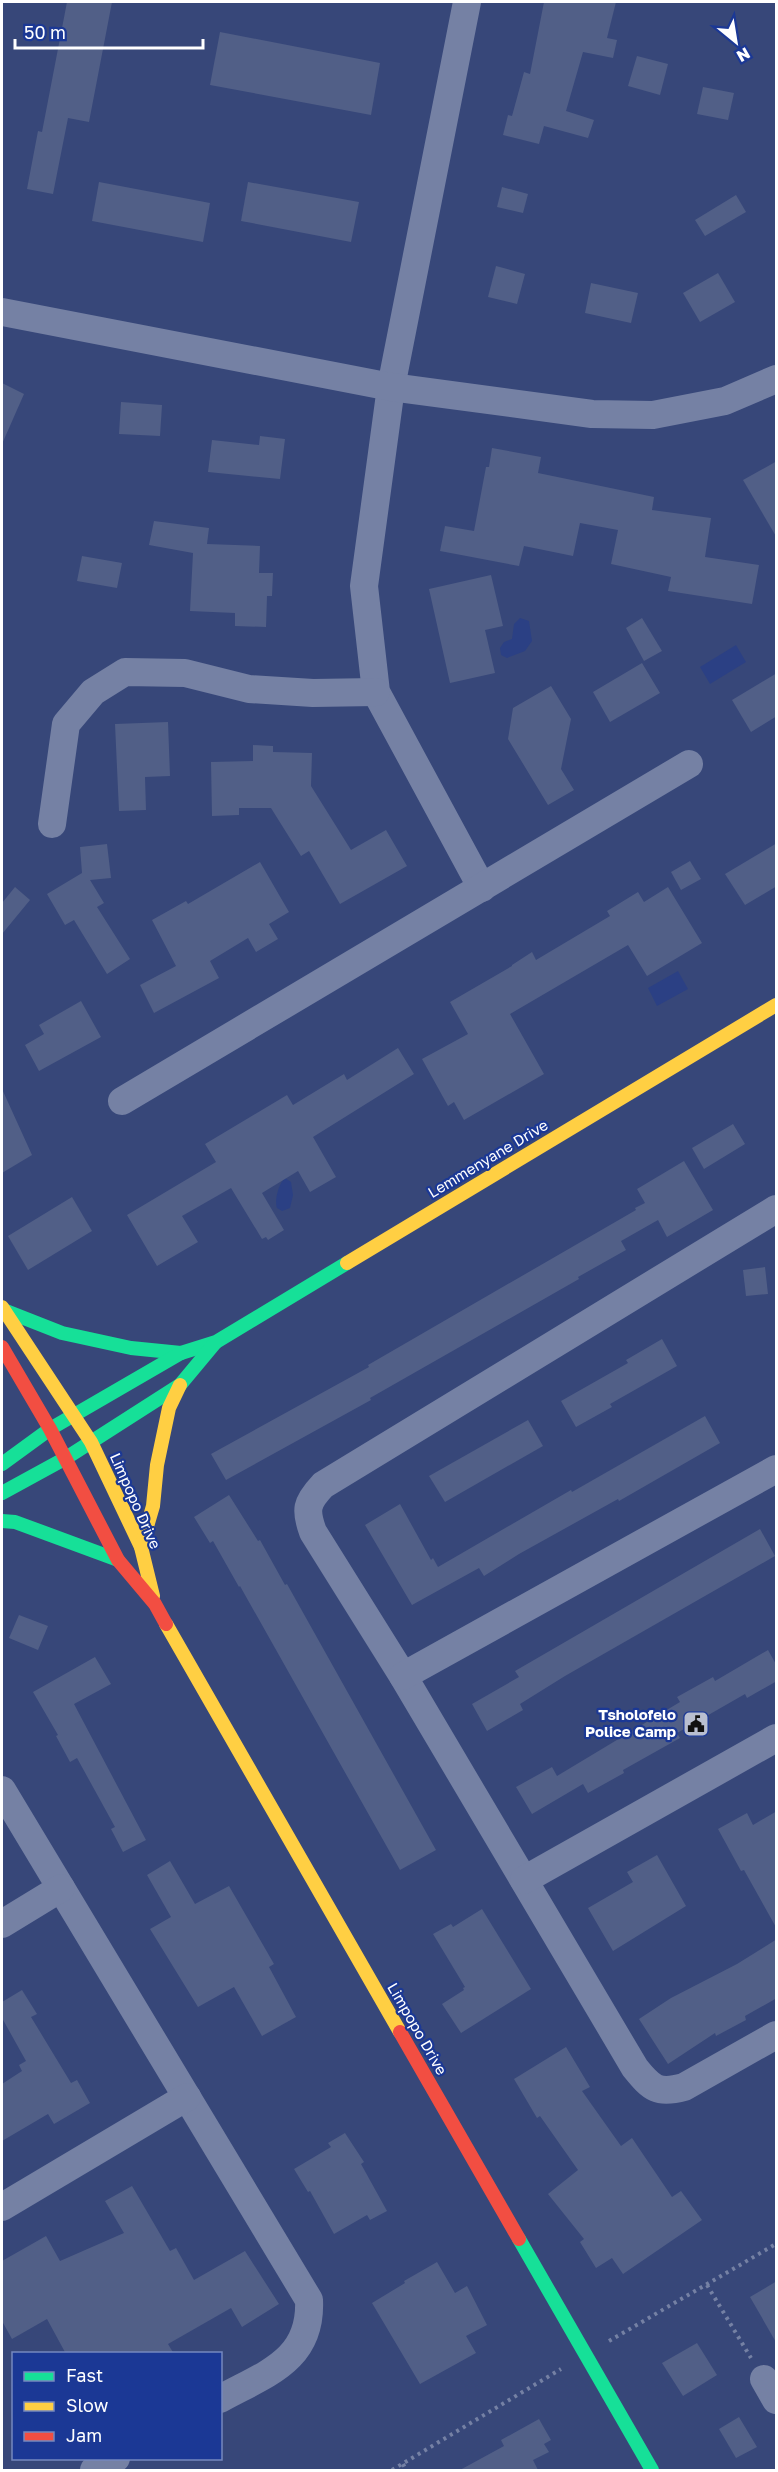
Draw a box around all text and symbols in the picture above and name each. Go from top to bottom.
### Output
scale bar [15,12,202,50]
north arrow [706,12,766,72]
text: 50 m [24,21,66,43]
text: N [733,43,754,67]
street label: Lemmenyane Drive [424,1115,551,1201]
street label: Limpopo Drive [107,1450,165,1552]
place label: Tsholofelo Police Camp [585,1705,676,1740]
public building icon: Tsholofelo Police Camp [681,1709,711,1739]
street label: Limpopo Drive [384,1979,452,2078]
legend [12,2352,222,2460]
text: Fast [66,2364,103,2386]
text: Slow [66,2394,109,2416]
text: Jam [66,2424,102,2446]

